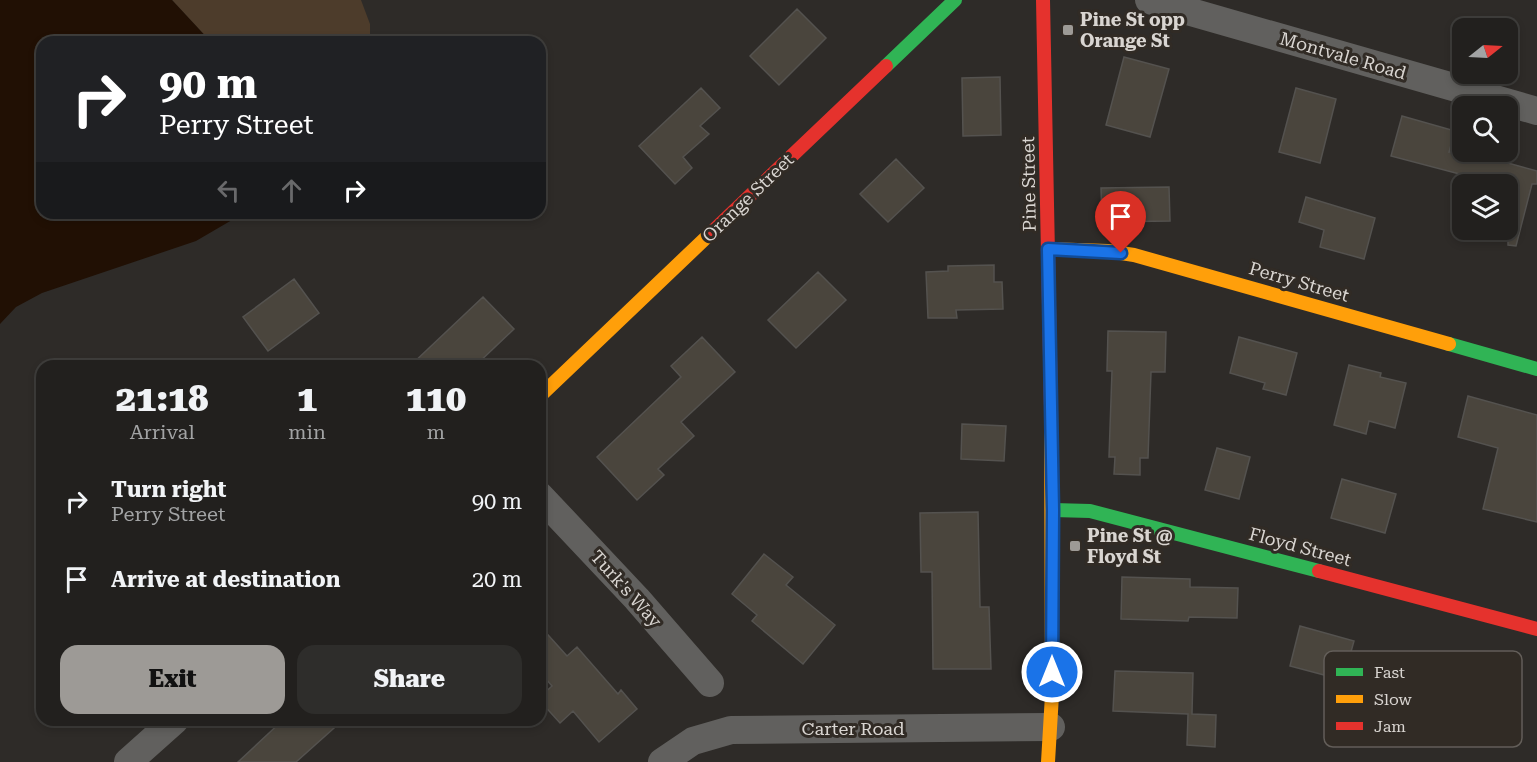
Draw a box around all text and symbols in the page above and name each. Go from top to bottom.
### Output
place label: Pine St opp Orange St [1080,9,1185,51]
north arrow [1452,18,1518,84]
map controls [1452,18,1518,240]
marker: Pine St opp Orange St [1061,23,1075,37]
street label: Montvale Road [1277,27,1409,84]
text: 90 m [159,59,257,108]
icon: right [60,60,138,138]
button: search [1452,96,1518,162]
text: Perry Street [159,109,314,141]
street label: Pine Street [1017,136,1040,232]
street label: Orange Street [698,149,798,246]
icon: left [212,174,245,207]
icon: ahead [275,174,308,207]
icon: right [338,174,371,207]
button: layers [1452,174,1518,240]
pin [1095,191,1146,253]
icon: arrive [1104,200,1137,233]
street label: Perry Street [1247,257,1352,306]
text: 21:18 [116,378,208,420]
text: 1 [297,378,317,420]
text: 110 [406,378,466,420]
text: Arrival [130,420,195,444]
text: min [288,420,326,444]
text: m [427,420,445,444]
text: Turn right [111,477,226,502]
icon: right [60,485,93,518]
text: 90 m [472,489,522,514]
text: Perry Street [111,502,225,526]
street label: Floyd Street [1247,523,1354,570]
place label: Pine St @ Floyd St [1087,525,1173,567]
marker: Pine St @ Floyd St [1068,539,1082,553]
street label: Turk's Way [586,546,667,632]
icon: arrive [60,563,93,596]
text: Arrive at destination [111,567,340,592]
text: 20 m [472,567,522,592]
position arrow [1020,640,1084,704]
button: Exit [60,645,285,714]
button: Share [297,645,522,714]
legend [1324,651,1522,747]
text: Fast [1374,663,1405,682]
text: Slow [1374,690,1412,709]
text: Jam [1374,717,1406,736]
street label: Carter Road [802,718,905,739]

